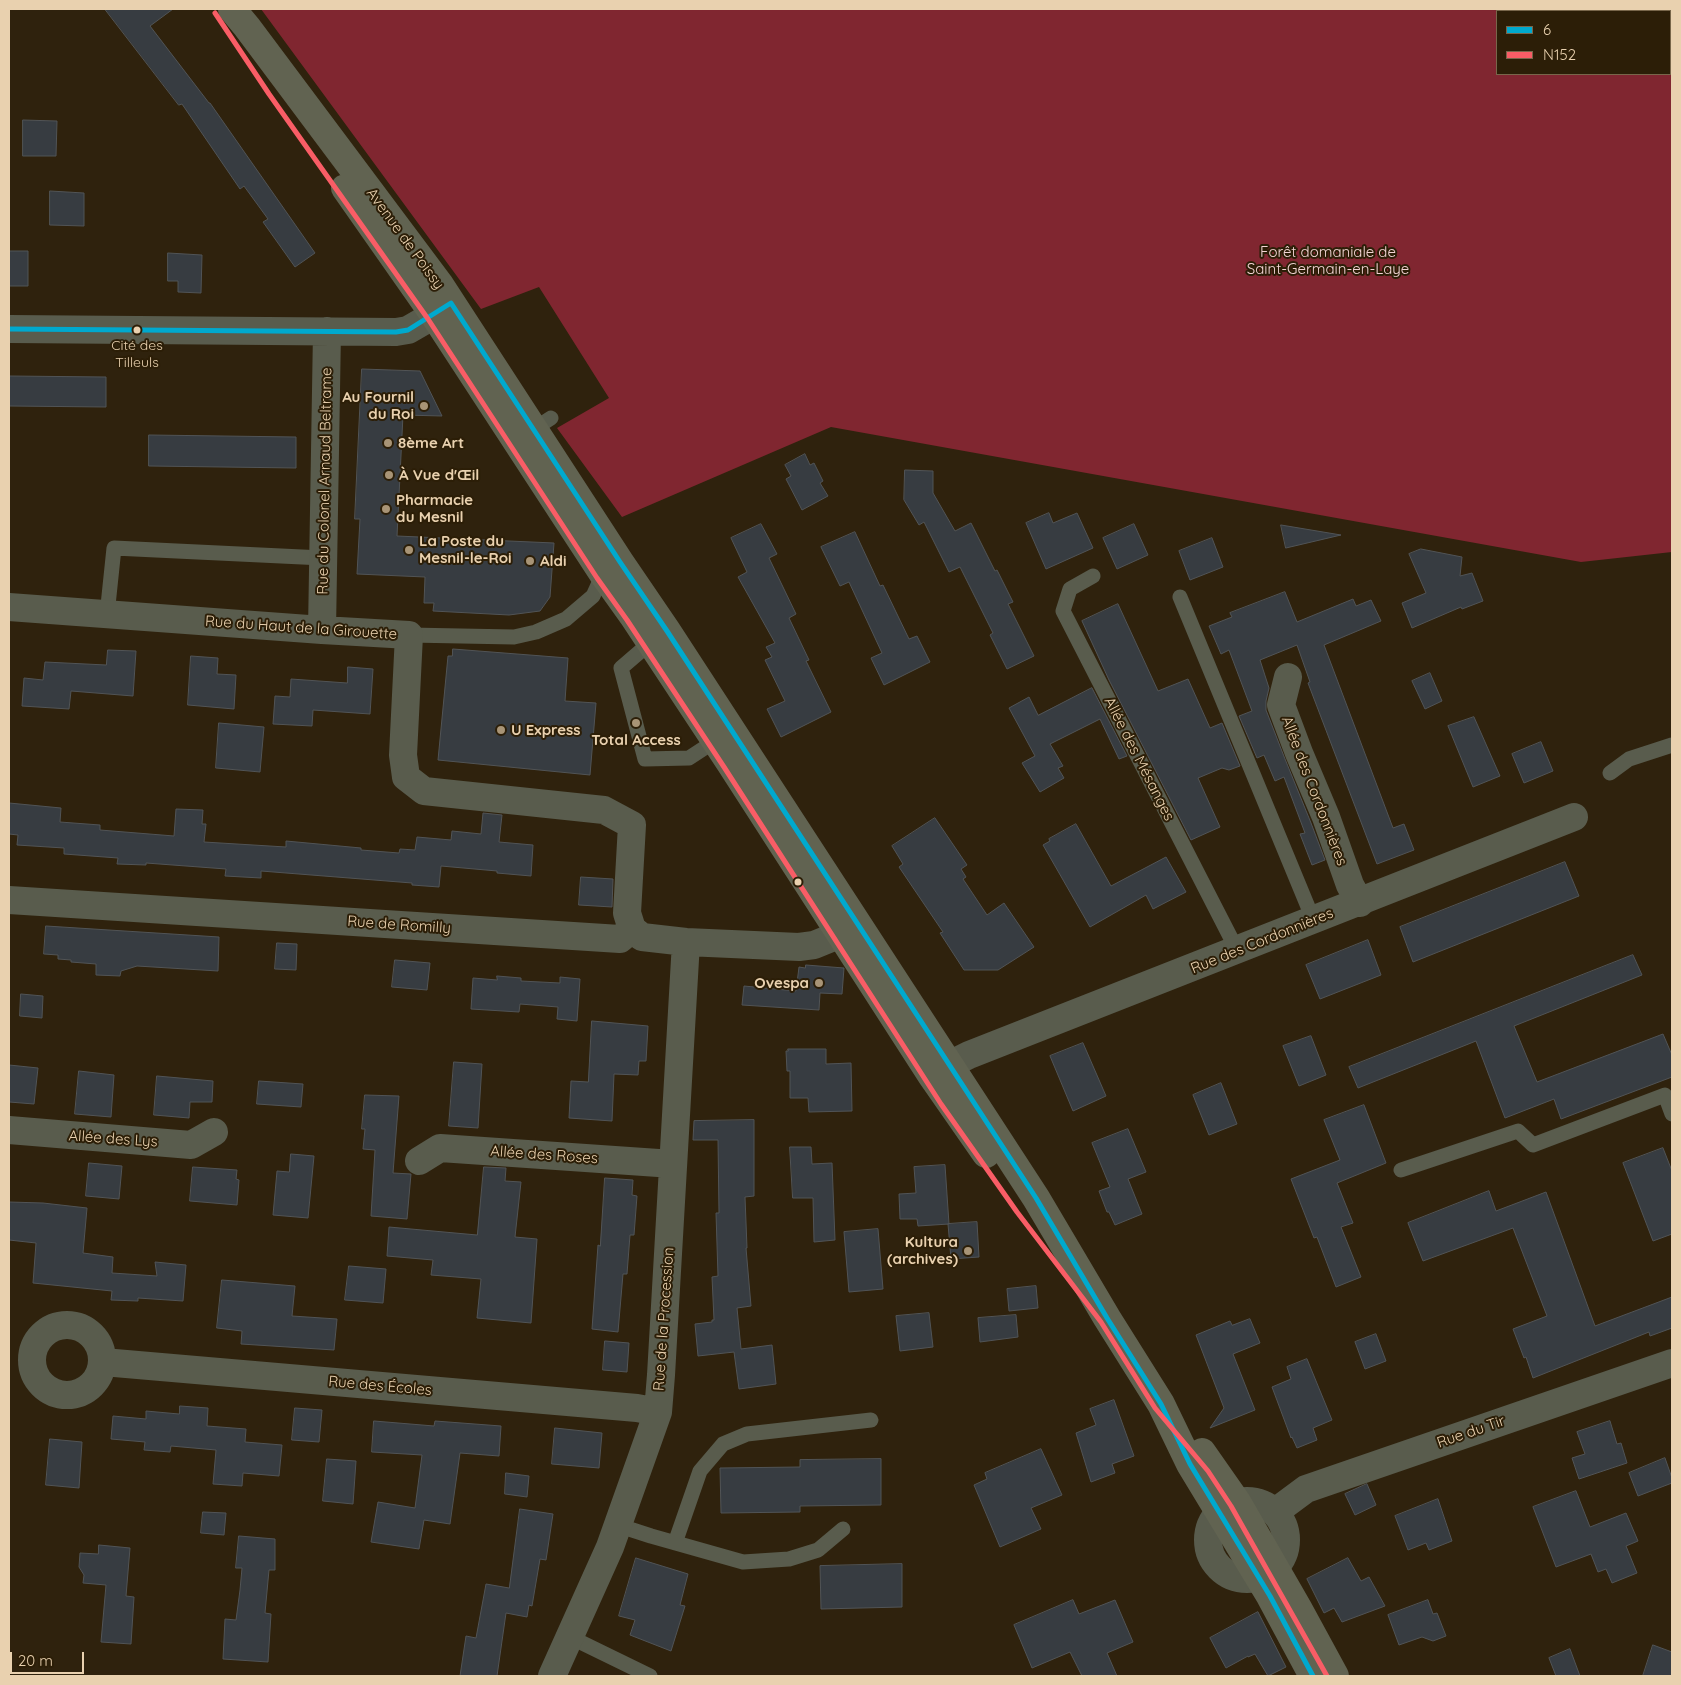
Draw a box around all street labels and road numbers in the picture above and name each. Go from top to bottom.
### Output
street label: Avenue de Poissy [362,185,448,293]
street label: Rue du Colonel Arnaud Beltrame [314,367,336,595]
street label: Rue du Haut de la Girouette [204,612,398,644]
street label: Allée des Mésanges [1100,694,1178,824]
street label: Allée des Cordonnières [1277,714,1351,868]
street label: Rue des Cordonnières [1188,904,1336,978]
street label: Rue de Romilly [347,912,451,938]
street label: Allée des Lys [68,1127,158,1151]
street label: Allée des Roses [490,1142,598,1168]
street label: Rue de la Procession [650,1247,678,1391]
street label: Rue des Écoles [327,1373,433,1399]
street label: Rue du Tir [1434,1412,1508,1452]

